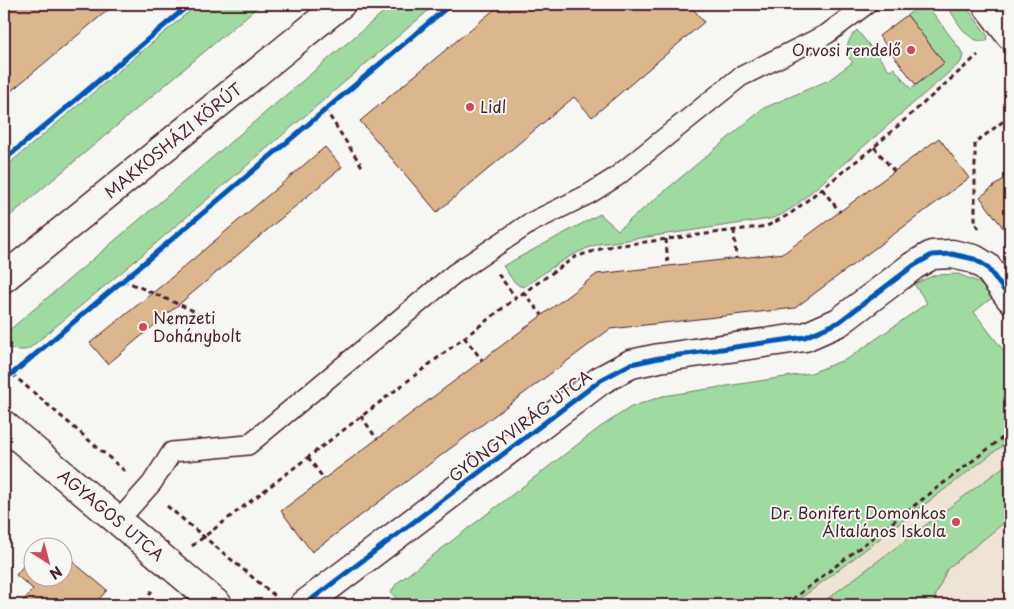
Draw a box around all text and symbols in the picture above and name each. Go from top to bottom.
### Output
place label: Orvosi rendelő [792,37,901,61]
marker: Orvosi rendelő [905,44,917,56]
street label: MAKKOSHÁZI KÖRÚT [98,76,247,203]
place label: Lidl [480,94,506,118]
marker: Lidl [464,101,476,113]
place label: Nemzeti Dohánybolt [153,305,242,347]
marker: Nemzeti Dohánybolt [137,321,149,333]
street label: GYÖNGYVIRÁG UTCA [443,363,596,487]
street label: AGYAGOS UTCA [54,463,170,566]
place label: Dr. Bonifert Domonkos Általános Iskola [770,500,946,542]
marker: Dr. Bonifert Domonkos Általános Iskola [950,516,962,528]
north arrow [22,536,72,586]
text: N [45,561,67,585]

